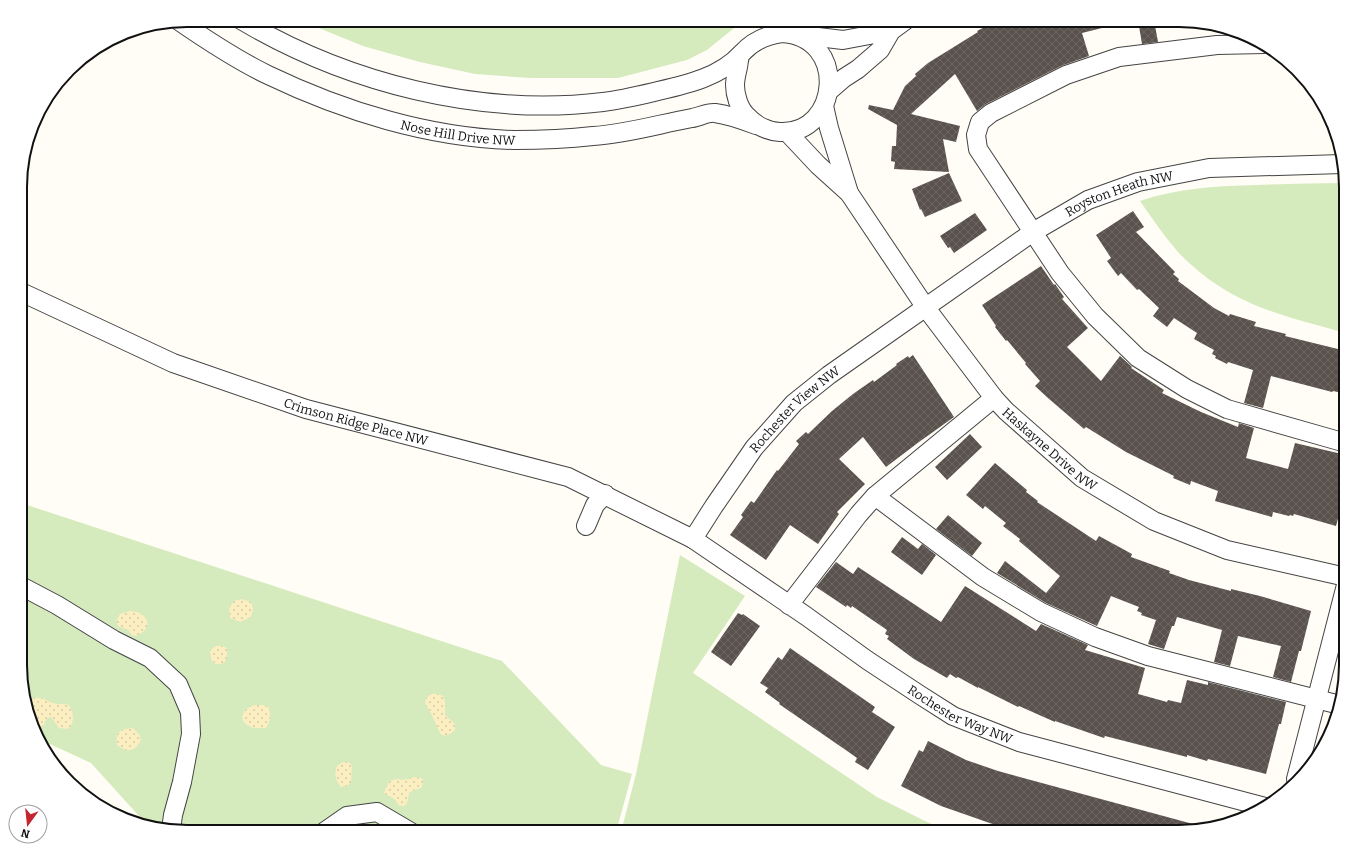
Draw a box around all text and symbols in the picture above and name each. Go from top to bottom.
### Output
street label: Nose Hill Drive NW [399,117,516,148]
street label: Royston Heath NW [1062,168,1175,219]
street label: Rochester View NW [746,362,843,455]
street label: Crimson Ridge Place NW [282,394,431,448]
street label: Haskayne Drive NW [1000,404,1101,493]
street label: Rochester Way NW [905,682,1015,746]
north arrow [8,804,48,844]
text: N [19,826,31,841]

